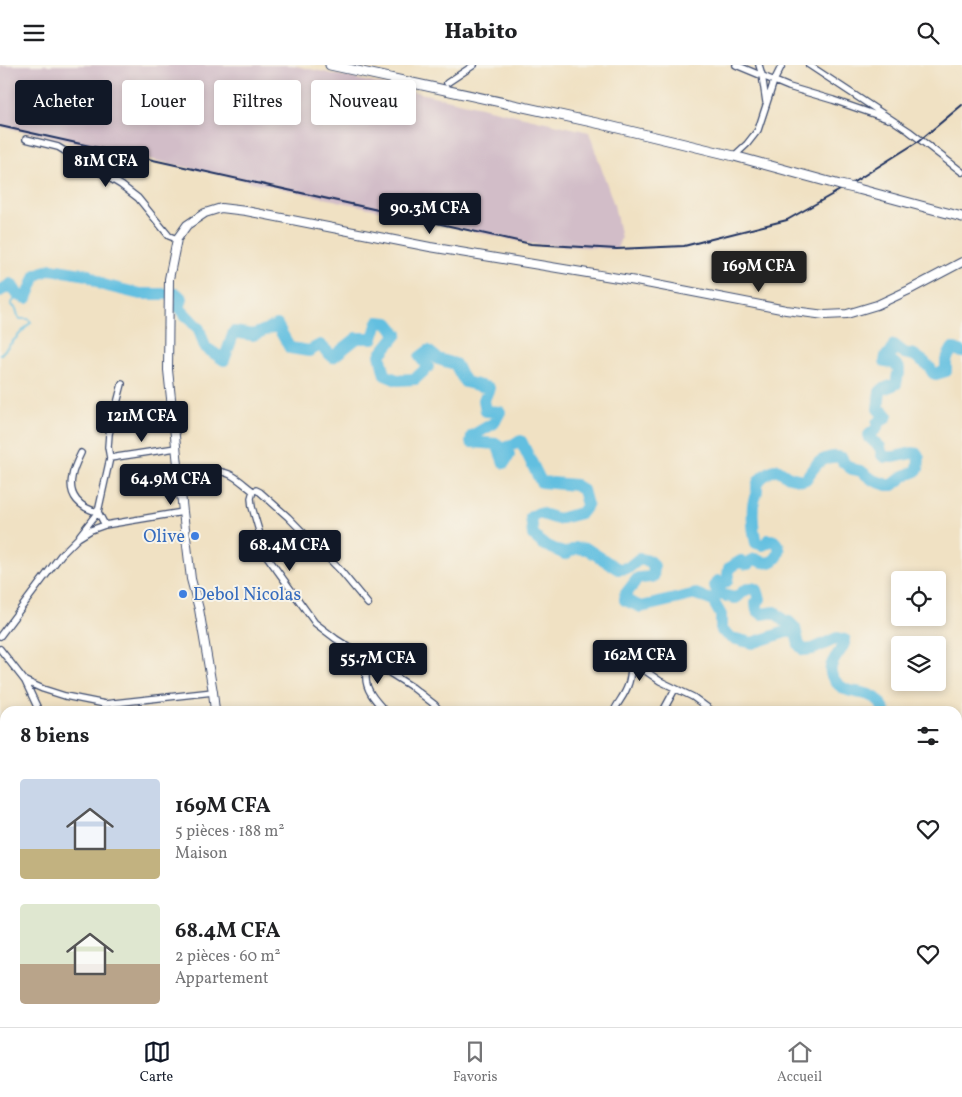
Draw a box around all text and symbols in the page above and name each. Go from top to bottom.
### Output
text: Habito [445,17,518,48]
icon: menu [20,19,48,47]
icon: search [914,19,942,47]
chip: Acheter [15,80,112,125]
chip: Louer [122,80,204,125]
chip: Filtres [214,80,301,125]
chip: Nouveau [311,80,416,125]
pin: 81M CFA [60,145,152,188]
text: 81M CFA [74,151,138,173]
pin: 90.3M CFA [373,193,487,235]
text: 90.3M CFA [390,198,470,220]
pin: 169M CFA [707,251,811,293]
text: 169M CFA [723,256,795,278]
pin: 121M CFA [90,401,194,443]
text: 121M CFA [107,406,177,428]
pin: 64.9M CFA [114,463,228,506]
text: 64.9M CFA [131,469,211,491]
place label: Olive [143,525,185,550]
pin: 68.4M CFA [233,529,347,572]
marker: Olive [189,530,201,542]
text: 68.4M CFA [250,535,330,557]
map controls [891,571,946,691]
button: locate [891,571,946,626]
place label: Debol Nicolas [193,583,301,608]
marker: Debol Nicolas [177,588,189,600]
button: layers [891,636,946,691]
pin: 162M CFA [588,639,692,682]
pin: 55.7M CFA [321,643,435,685]
text: 162M CFA [604,645,676,667]
text: 55.7M CFA [340,648,416,670]
text: 8 biens [20,722,90,751]
icon: filters [914,722,942,750]
text: 169M CFA [175,792,271,821]
icon: home [60,799,120,859]
icon: heart [914,815,942,843]
text: 5 pièces · 188 m² [175,821,284,843]
text: Maison [175,843,228,865]
text: 68.4M CFA [175,917,280,946]
icon: home [60,924,120,984]
icon: heart [914,940,942,968]
text: 2 pièces · 60 m² [175,946,280,968]
text: Appartement [175,968,269,990]
tab: Carte [140,1038,173,1087]
tab: Favoris [453,1038,497,1087]
tab: Accueil [777,1038,822,1087]

